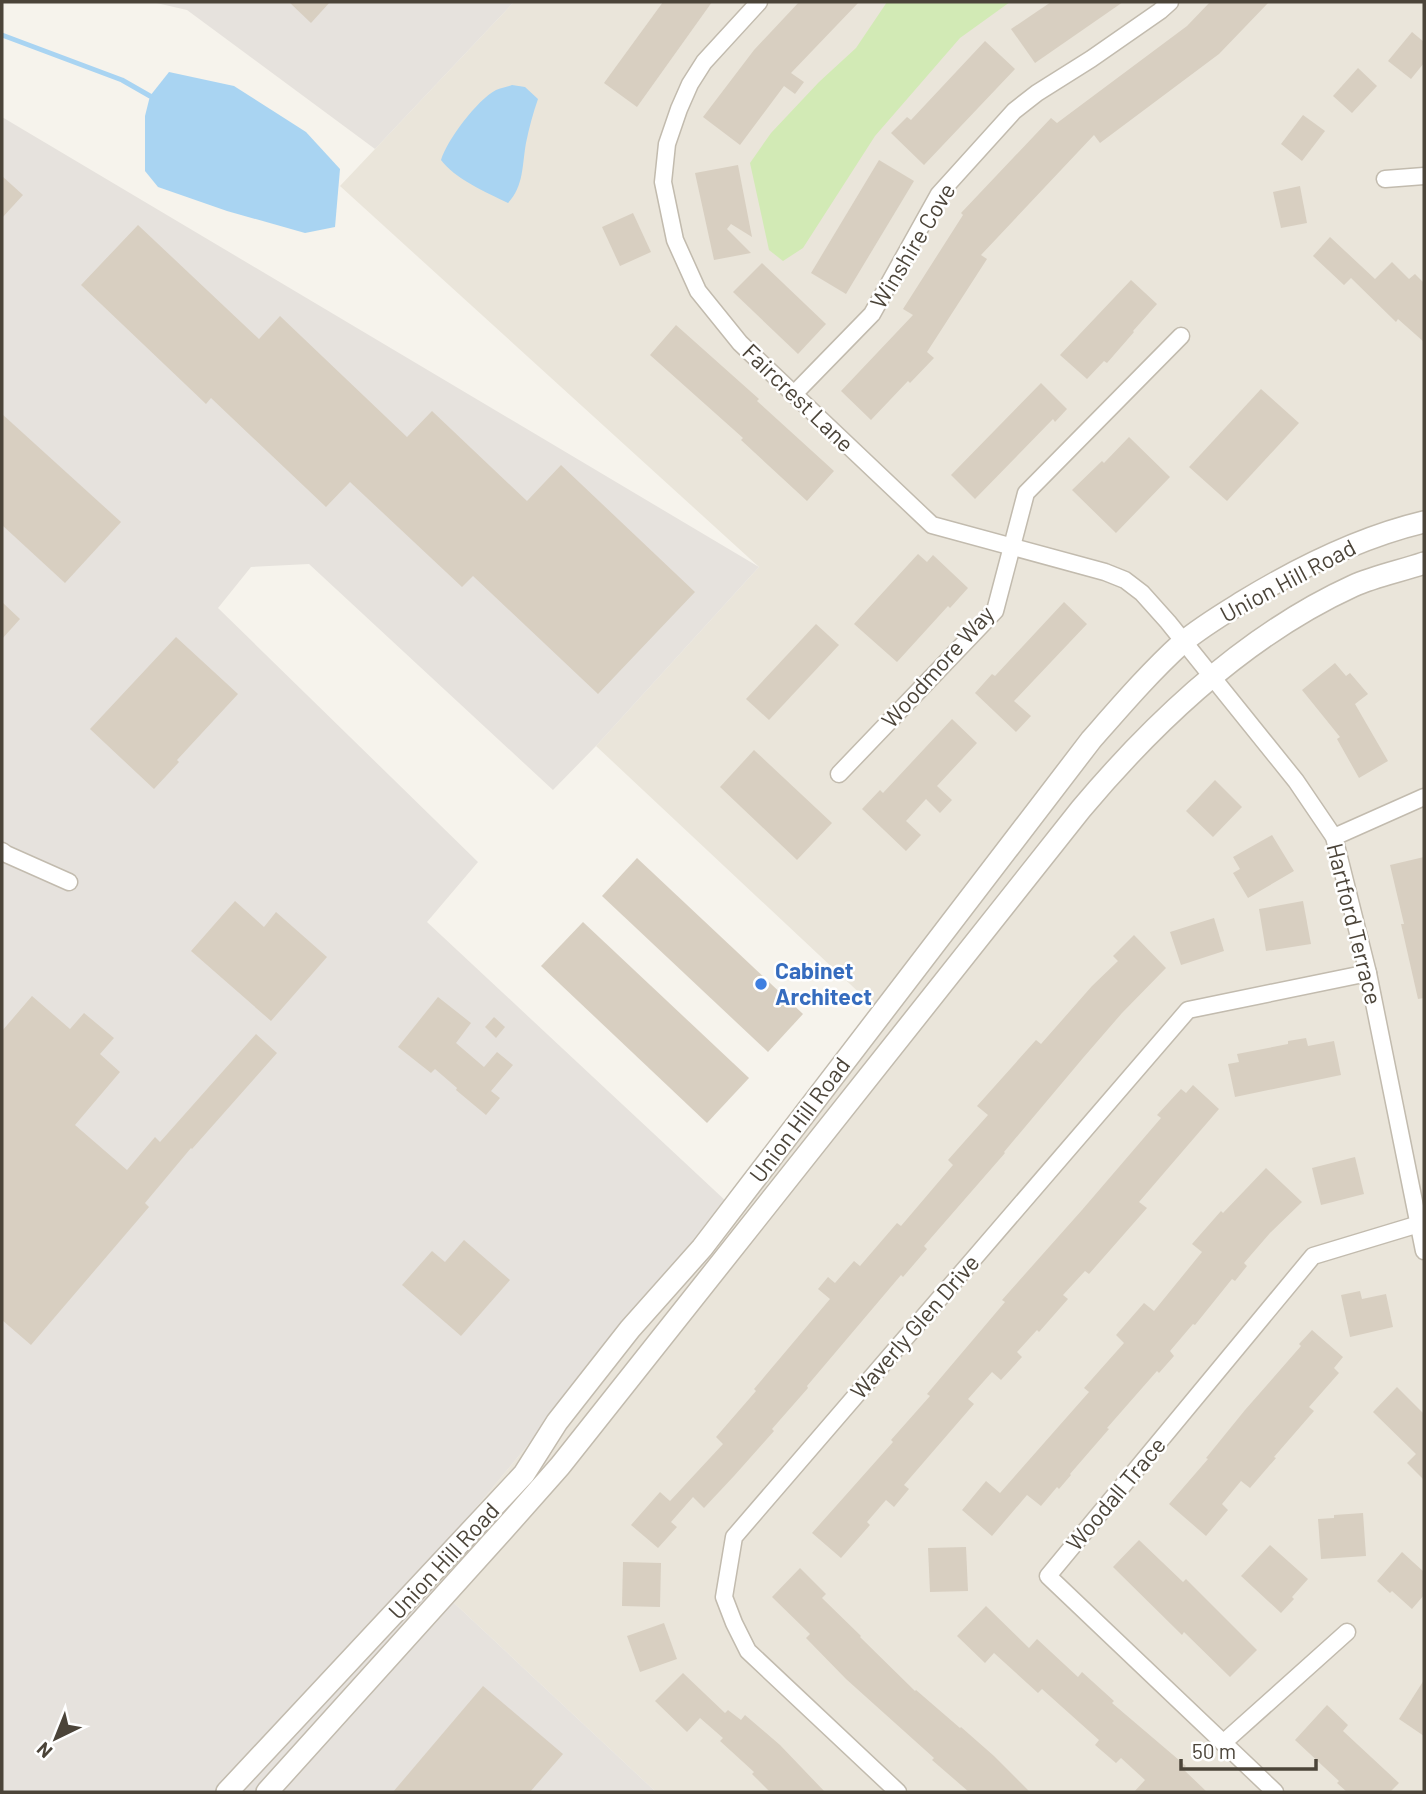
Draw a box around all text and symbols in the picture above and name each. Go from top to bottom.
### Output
street label: Winshire Cove [864,178,961,313]
street label: Faircrest Lane [737,337,860,457]
street label: Union Hill Road [1215,533,1360,628]
street label: Woodmore Way [875,599,1000,733]
street label: Hartford Terrace [1321,840,1389,1007]
place label: Cabinet Architect [775,956,872,1010]
marker: Cabinet Architect [753,976,769,992]
street label: Union Hill Road [743,1051,855,1188]
street label: Waverly Glen Drive [844,1248,985,1404]
street label: Woodall Trace [1060,1431,1171,1556]
street label: Union Hill Road [382,1496,505,1625]
north arrow [21,1703,91,1773]
scale bar [1181,1728,1316,1772]
text: N [32,1738,57,1764]
text: 50 m [1192,1738,1236,1763]

